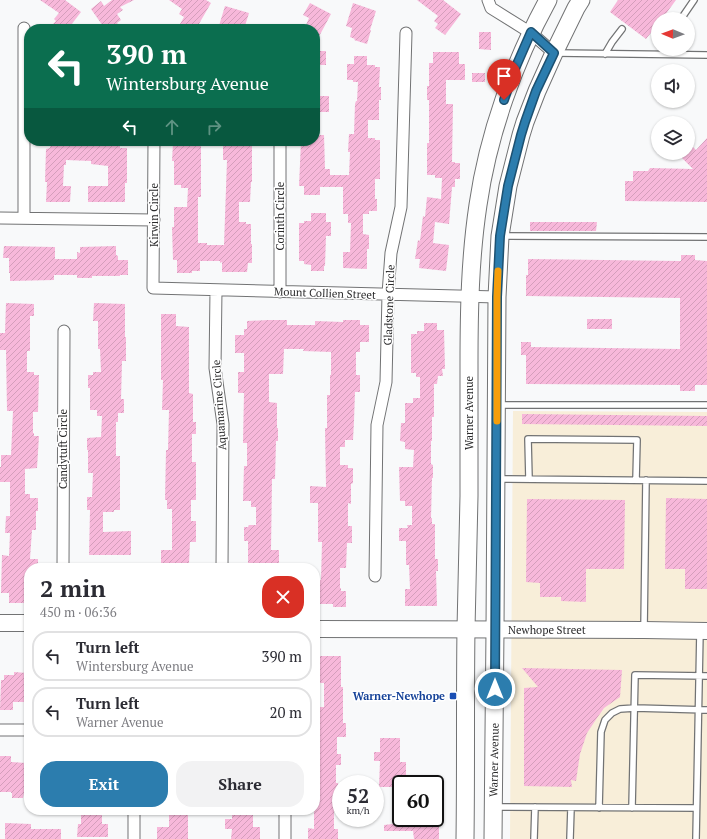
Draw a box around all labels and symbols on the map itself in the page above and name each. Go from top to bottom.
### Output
north arrow [651,12,695,56]
pin [487,59,521,100]
street label: Corinth Circle [273,181,287,250]
street label: Kirwin Circle [147,183,161,247]
street label: Gladstone Circle [381,264,397,346]
street label: Mount Collien Street [274,284,376,302]
street label: Aquamarine Circle [209,359,229,451]
street label: Warner Avenue [462,375,476,450]
street label: Candytuft Circle [56,408,70,489]
street label: Newhope Street [508,623,586,637]
position arrow [474,668,516,710]
place label: Warner-Newhope [353,689,445,703]
marker: Warner-Newhope [448,691,458,701]
street label: Warner Avenue [486,722,502,797]
speed limit sign: 60 [392,775,444,827]

